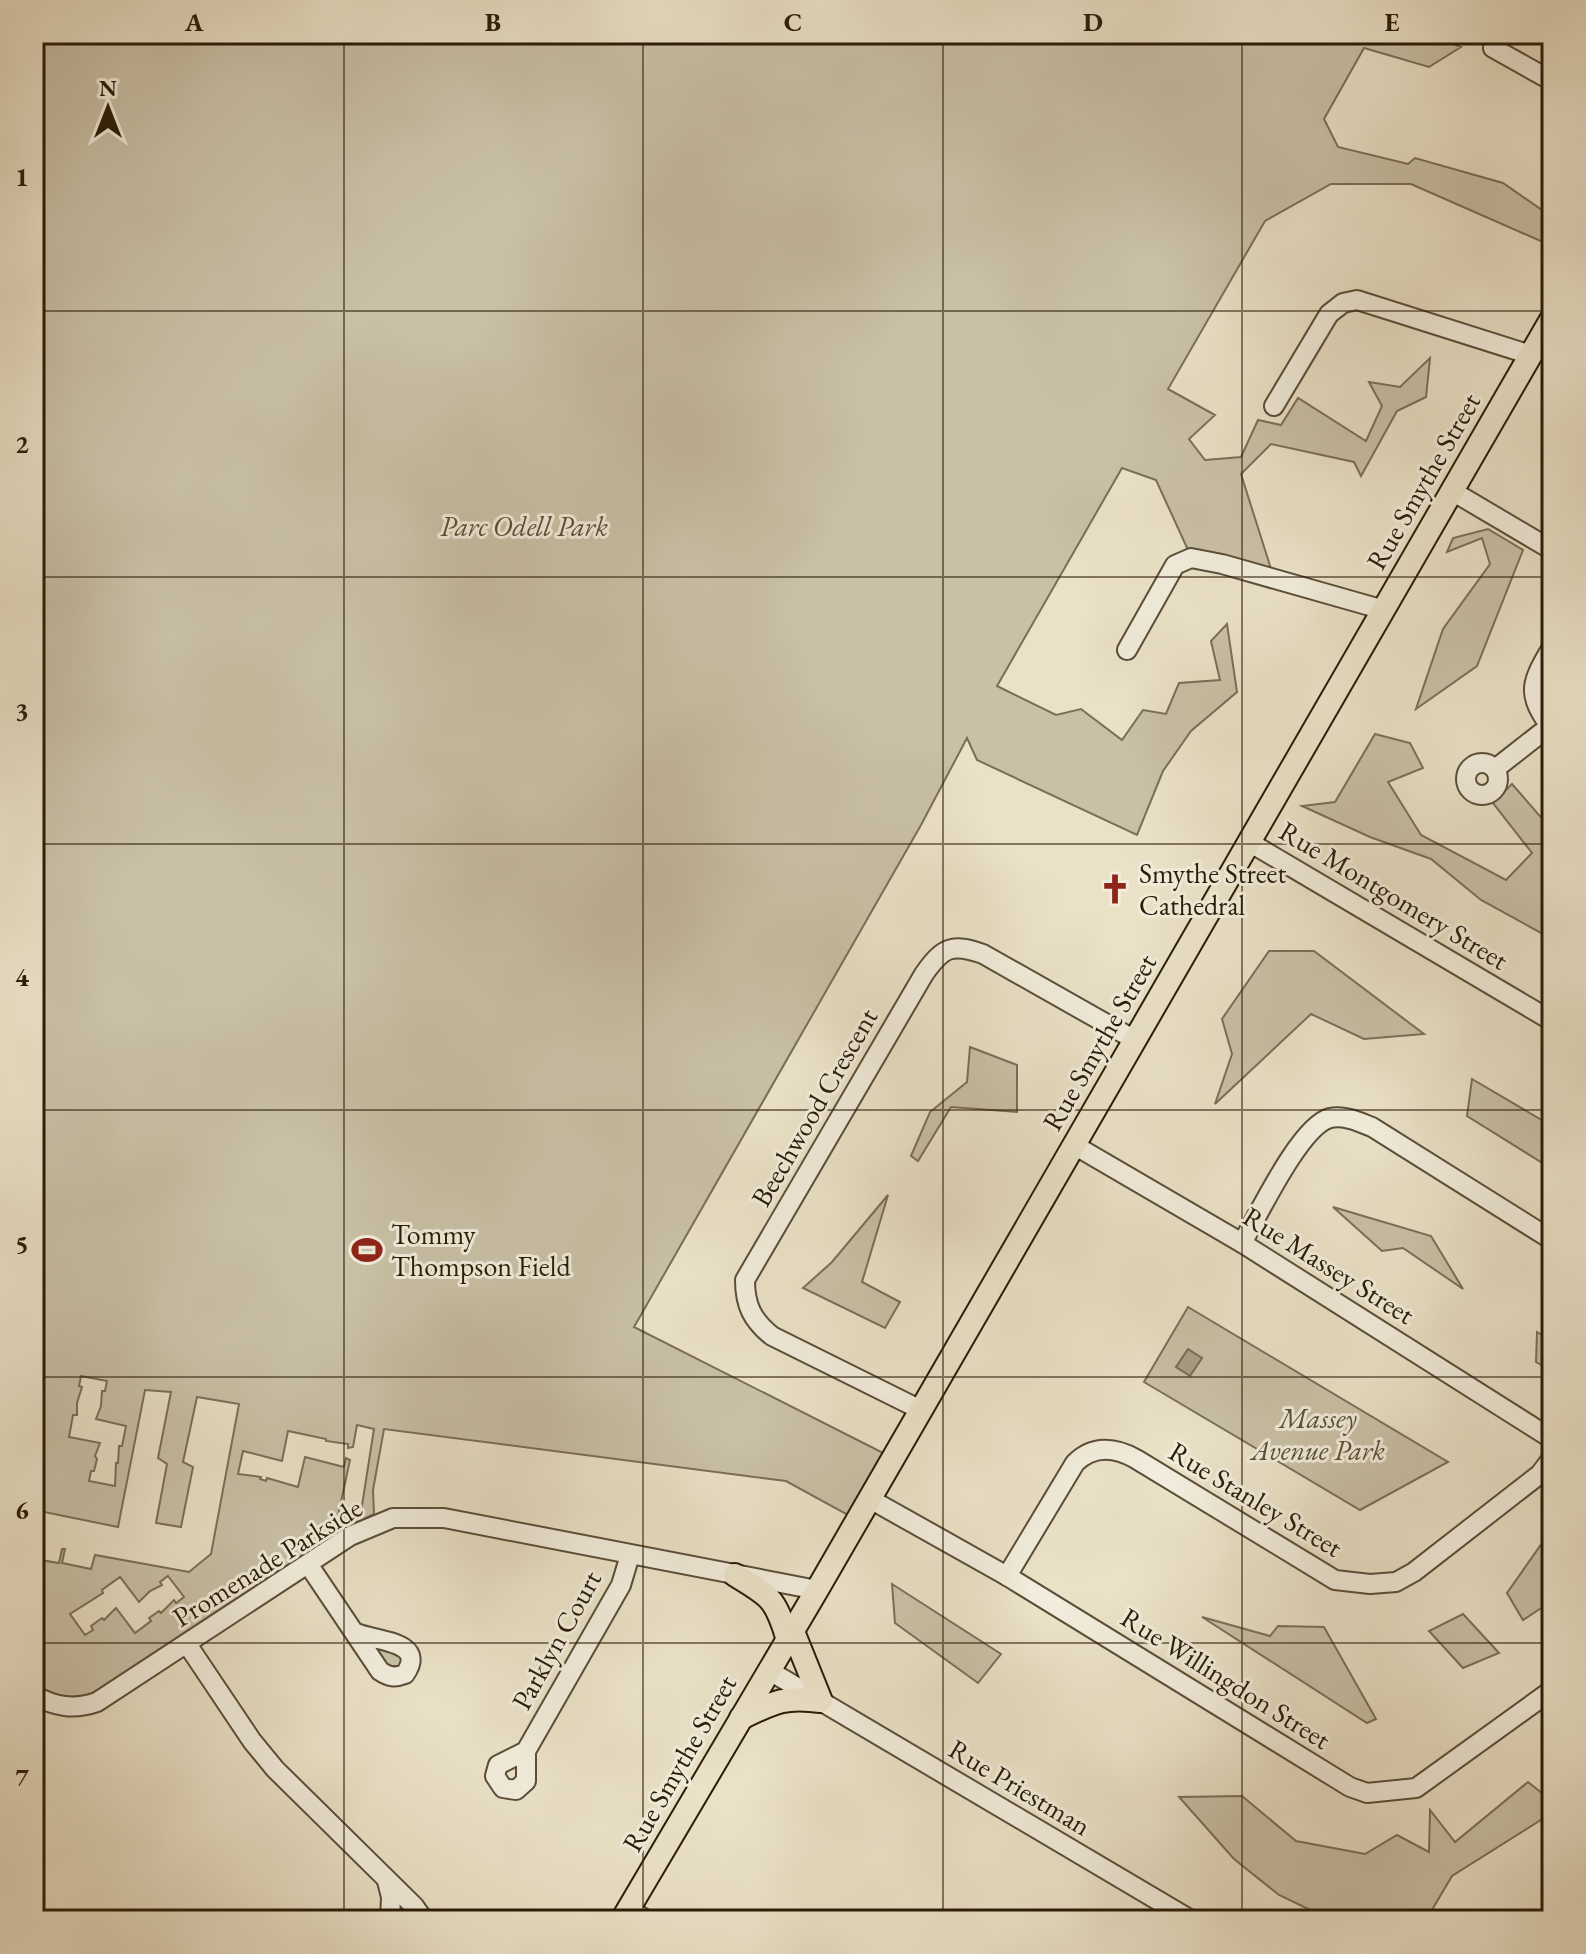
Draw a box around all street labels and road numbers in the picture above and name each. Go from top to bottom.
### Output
street label: Rue Smythe Street [1358,386,1488,576]
street label: Rue Montgomery Street [1273,812,1515,978]
street label: Rue Smythe Street [1034,947,1164,1137]
street label: Beechwood Crescent [743,1001,886,1213]
street label: Rue Massey Street [1237,1198,1422,1332]
street label: Rue Stanley Street [1163,1433,1349,1565]
street label: Promenade Parkside [166,1489,368,1635]
street label: Parklyn Court [503,1564,609,1716]
street label: Rue Willingdon Street [1115,1599,1338,1757]
street label: Rue Smythe Street [614,1668,744,1858]
street label: Rue Priestman [942,1731,1098,1844]

